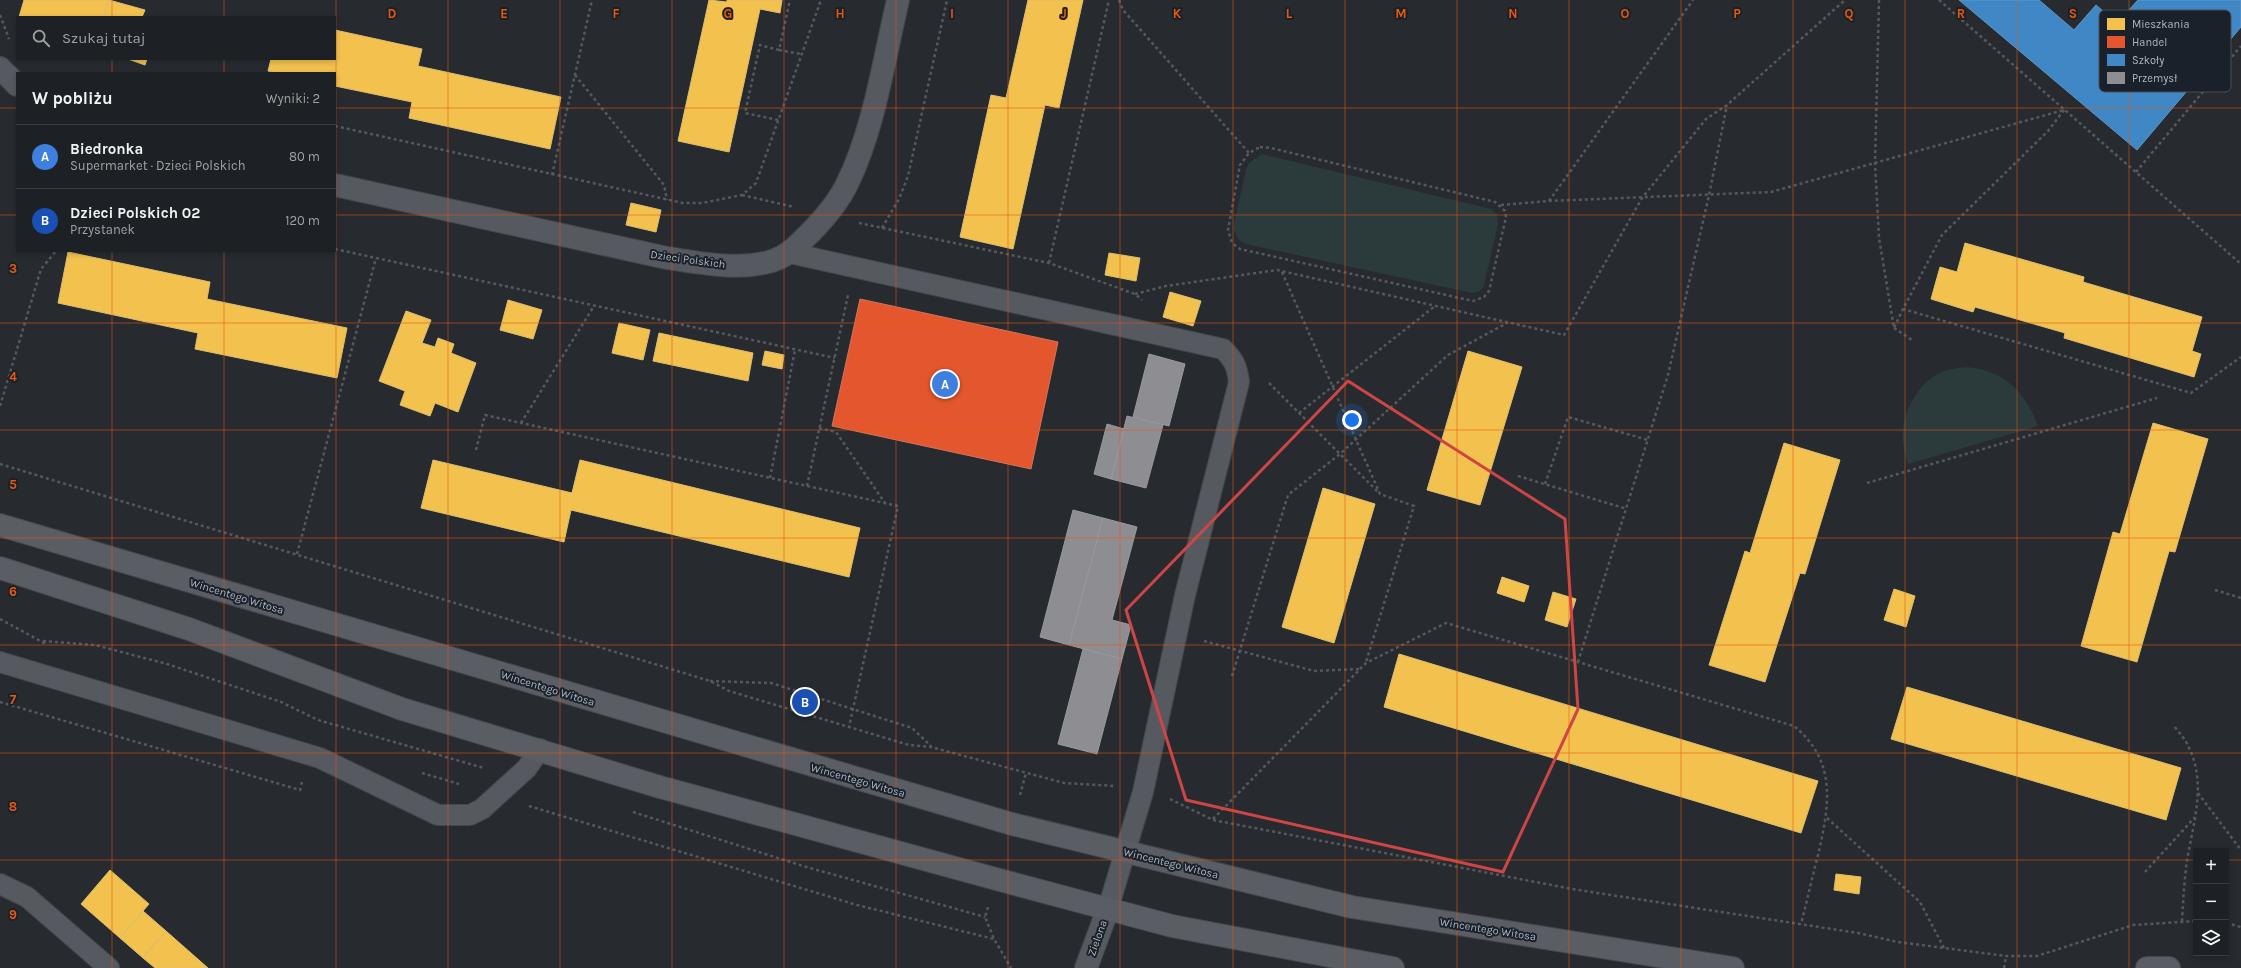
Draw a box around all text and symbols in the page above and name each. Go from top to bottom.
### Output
text: D [388,6,397,21]
text: E [500,6,508,21]
text: F [612,6,620,21]
text: G [724,6,732,21]
text: H [835,6,845,21]
text: I [950,6,954,21]
text: J [1061,6,1067,21]
text: K [1173,6,1182,21]
text: L [1286,6,1293,21]
text: M [1395,6,1407,21]
text: N [1508,6,1518,21]
text: O [1621,6,1630,21]
text: P [1733,6,1741,21]
text: Q [1845,6,1854,21]
text: R [1957,6,1965,21]
text: S [2069,6,2077,21]
legend [2099,10,2231,92]
search box [16,16,336,60]
text: Mieszkania [2132,18,2189,31]
icon: search [30,27,52,49]
text: Szukaj tutaj [62,29,146,47]
text: Handel [2132,36,2167,49]
text: Szkoły [2132,54,2164,67]
text: Przemysł [2132,72,2178,85]
text: W pobliżu [32,88,113,108]
text: Wyniki: 2 [266,91,320,106]
text: Biedronka [70,140,143,158]
text: A [41,149,49,164]
text: 80 m [289,149,320,164]
text: Supermarket · Dzieci Polskich [70,158,246,173]
text: Dzieci Polskich 02 [70,204,200,222]
text: B [41,213,49,228]
text: 120 m [285,213,320,228]
text: Przystanek [70,222,135,237]
street label: Dzieci Polskich [650,248,726,271]
text: 3 [9,261,17,276]
text: 4 [9,369,17,384]
pin: A [932,369,958,399]
your location [1342,410,1362,430]
text: 5 [9,477,17,492]
street label: Wincentego Witosa [188,576,285,617]
text: 6 [9,584,17,599]
street label: Wincentego Witosa [499,668,596,709]
pin: B [792,687,818,717]
text: 7 [10,692,17,707]
street label: Wincentego Witosa [809,761,906,800]
text: 8 [9,799,17,814]
street label: Wincentego Witosa [1122,845,1220,882]
map controls [2193,848,2229,956]
button: + [2193,848,2229,884]
button: − [2193,884,2229,920]
text: 9 [9,907,17,922]
street label: Wincentego Witosa [1439,915,1537,944]
street label: Zielona [1085,918,1110,958]
button: layers [2193,920,2229,956]

